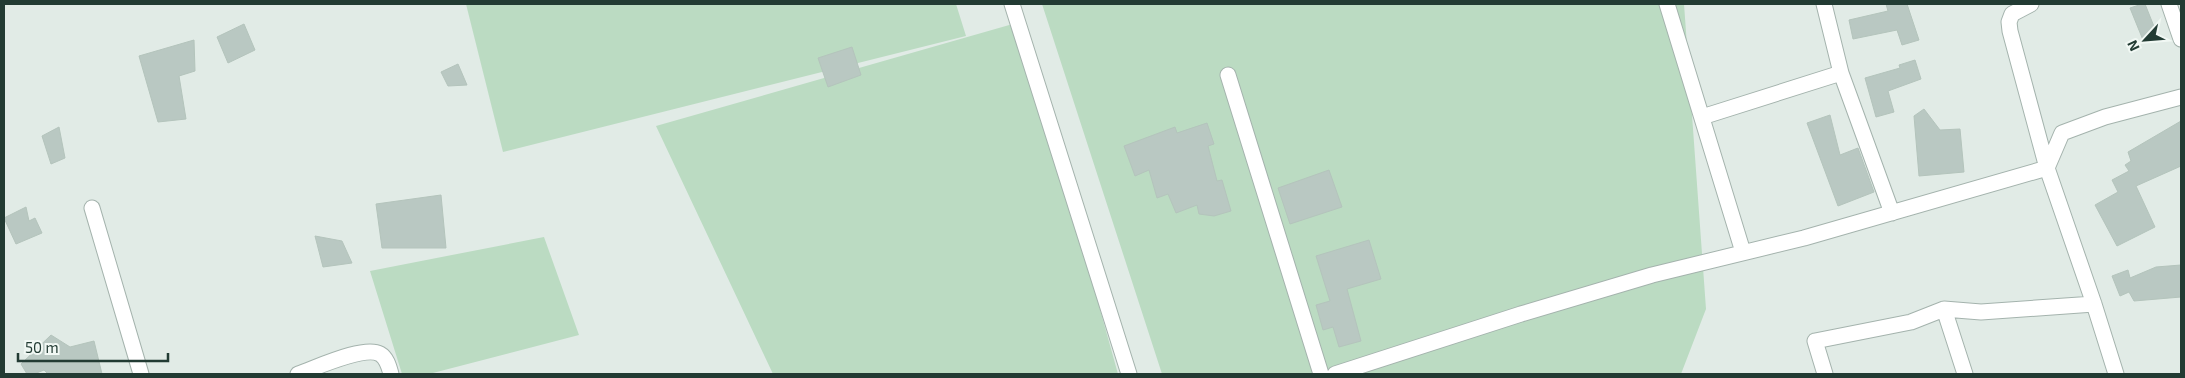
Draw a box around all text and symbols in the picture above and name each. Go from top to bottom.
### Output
north arrow [2120,15,2170,65]
text: N [2123,38,2143,54]
scale bar [18,330,168,362]
text: 50 m [25,338,59,356]

